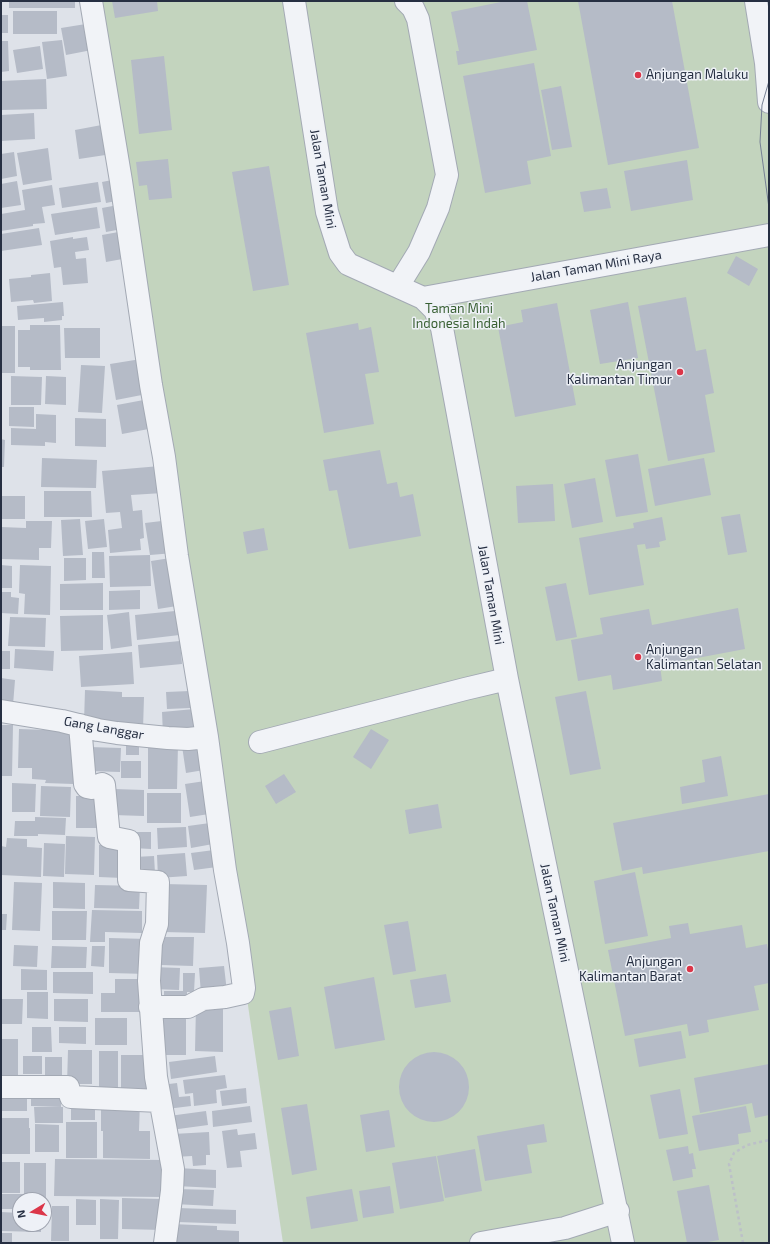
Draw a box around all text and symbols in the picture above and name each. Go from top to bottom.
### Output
place label: Anjungan Maluku [646,67,748,83]
marker: Anjungan Maluku [633,70,643,80]
street label: Jalan Taman Mini [307,128,339,230]
street label: Jalan Taman Mini Raya [529,247,663,285]
park label: Taman Mini Indonesia Indah [412,301,506,332]
place label: Anjungan Kalimantan Timur [567,357,672,388]
marker: Anjungan Kalimantan Timur [675,367,685,377]
street label: Jalan Taman Mini [475,544,507,646]
place label: Anjungan Kalimantan Selatan [646,642,761,673]
marker: Anjungan Kalimantan Selatan [633,652,643,662]
street label: Gang Langgar [63,713,145,743]
street label: Jalan Taman Mini [537,862,573,964]
place label: Anjungan Kalimantan Barat [579,954,682,985]
marker: Anjungan Kalimantan Barat [685,964,695,974]
north arrow [12,1192,52,1232]
text: N [14,1209,28,1219]

